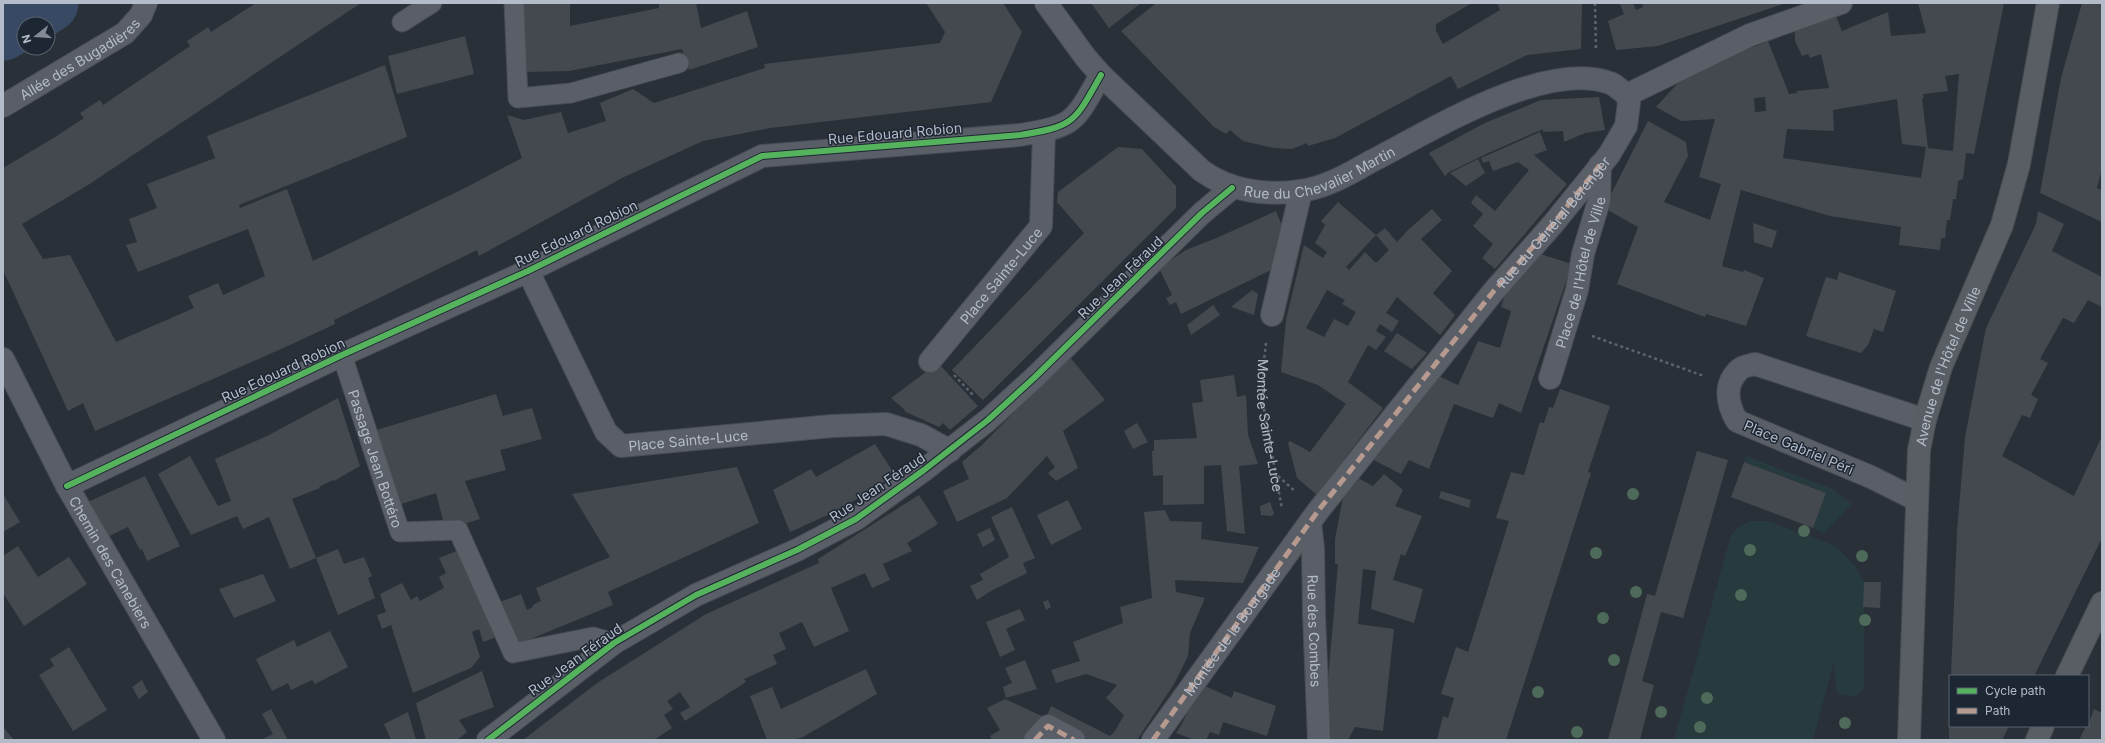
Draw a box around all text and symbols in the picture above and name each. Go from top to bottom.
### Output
street label: Allée des Bugadières [16,14,143,103]
north arrow [16,16,56,56]
text: N [19,33,34,45]
street label: Rue Edouard Robion [827,119,963,147]
street label: Rue du Chevalier Martin [1243,142,1397,201]
street label: Rue du Général Bérenger [1493,153,1613,291]
street label: Rue Edouard Robion [512,196,640,270]
street label: Place de l'Hôtel de Ville [1551,197,1608,350]
street label: Place Sainte-Luce [956,223,1045,327]
street label: Rue Jean Féraud [1074,232,1166,322]
street label: Avenue de l'Hôtel de Ville [1912,283,1983,447]
street label: Rue Edouard Robion [219,334,347,406]
street label: Montée Sainte-Luce [1254,359,1287,493]
street label: Passage Jean Bottéro [345,387,407,530]
street label: Place Gabriel Péri [1742,416,1856,478]
street label: Place Sainte-Luce [628,425,749,454]
street label: Rue Jean Féraud [826,449,928,525]
street label: Chemin des Canebiers [66,493,156,631]
street label: Montée de la Bourgade [1179,564,1283,699]
street label: Rue des Combes [1305,574,1325,687]
street label: Rue Jean Féraud [525,619,625,699]
legend [1949,675,2089,727]
text: Cycle path [1985,683,2046,698]
text: Path [1985,703,2010,718]

